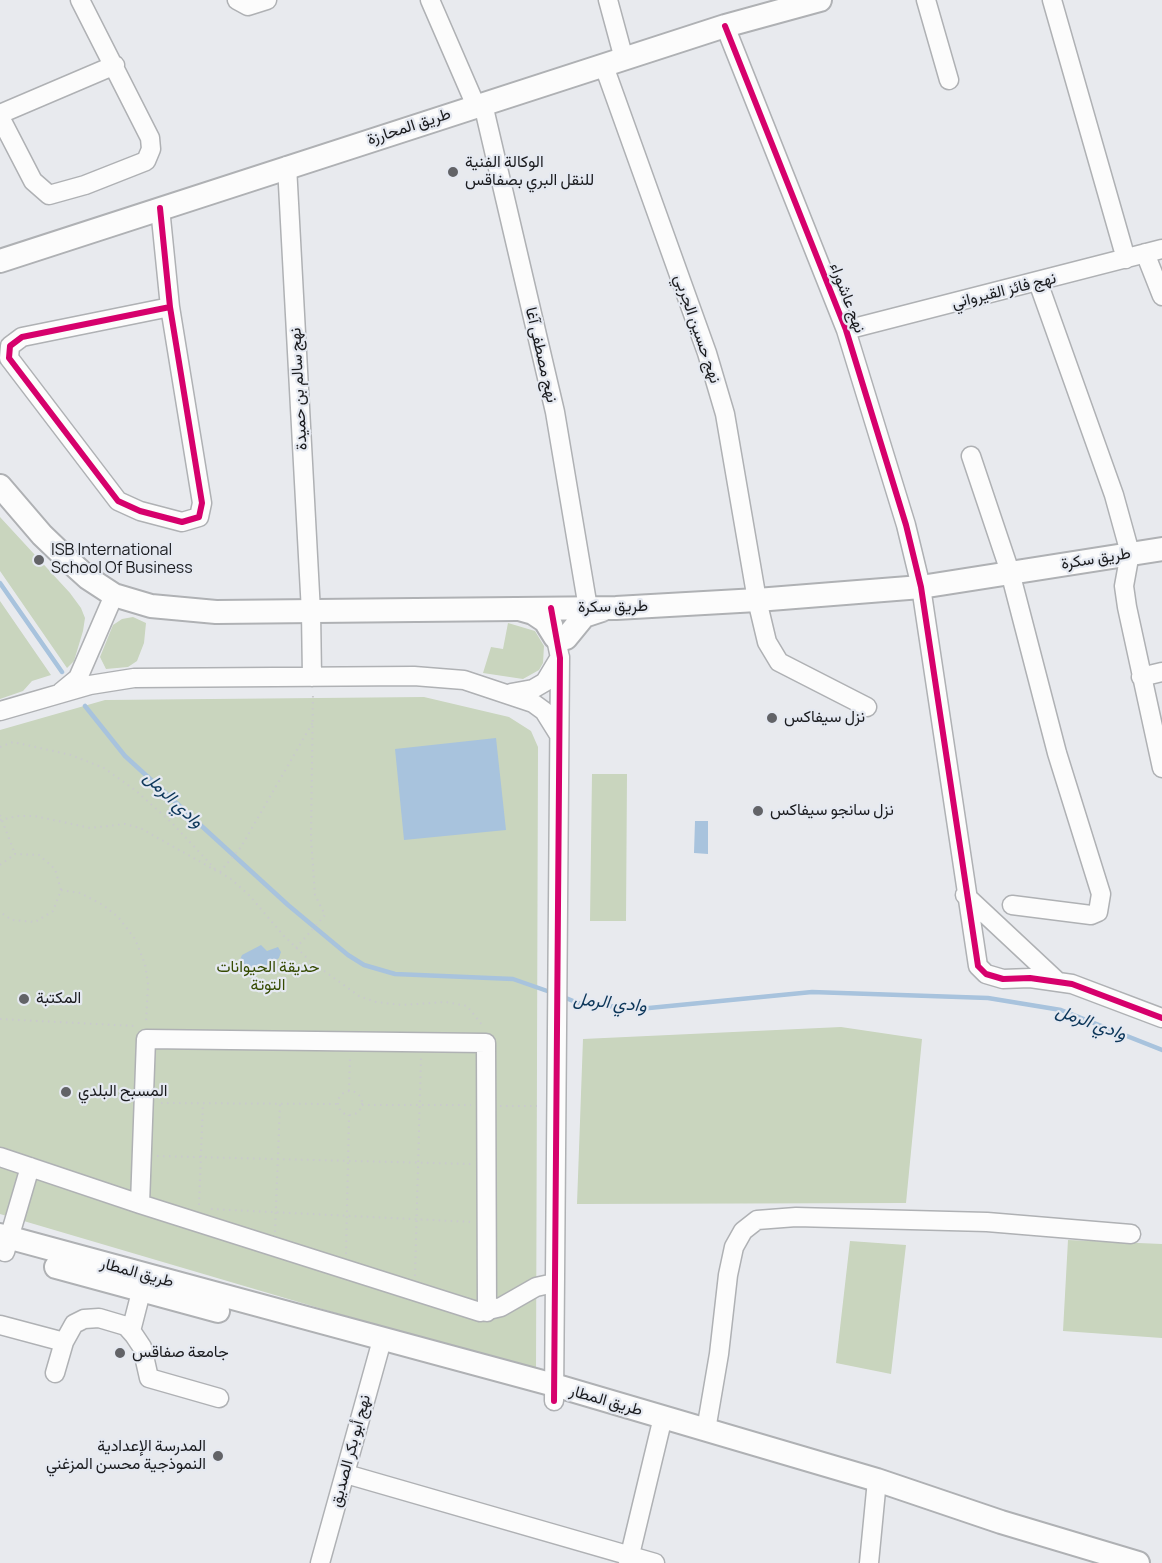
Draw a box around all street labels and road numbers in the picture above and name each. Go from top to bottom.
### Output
street label: طريق المحارزة [365,104,453,150]
street label: نهج عاشوراء [825,260,869,336]
street label: نهج فائز القيرواني [950,269,1058,313]
street label: نهج حسين الجربي [669,272,725,386]
street label: نهج مصطفى آغا [521,305,561,405]
street label: نهج سالم بن حميدة [286,327,312,451]
street label: طريق سكرة [1060,544,1132,574]
street label: طريق سكرة [578,597,648,617]
street label: طريق المطار [98,1254,176,1292]
street label: طريق المطار [567,1381,645,1421]
street label: نهج أبو بكر الصديق [327,1393,375,1509]

